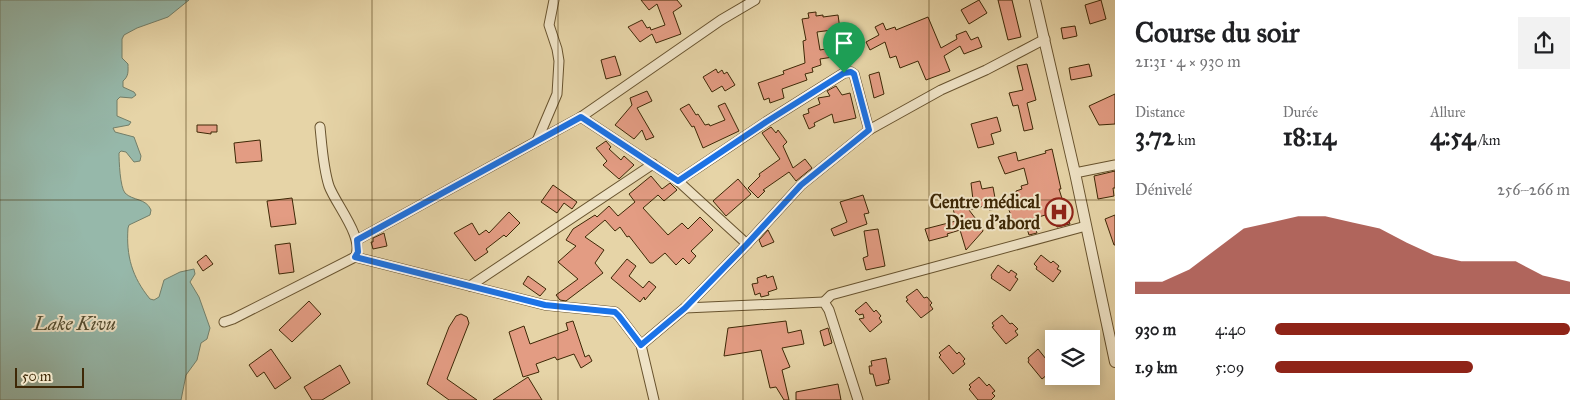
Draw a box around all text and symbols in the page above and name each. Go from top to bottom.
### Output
text: Course du soir [1135,15,1299,50]
button: share [1518,17,1570,69]
pin [823,22,865,73]
icon: arrive [830,29,858,57]
text: 21:31 · 4 × 930 m [1135,52,1241,71]
text: Distance [1135,104,1185,121]
text: Durée [1283,104,1318,121]
text: Allure [1430,104,1466,121]
text: 3.72 [1135,121,1174,152]
text: 18:14 [1283,121,1336,152]
text: 4:54 [1430,121,1475,152]
text: km [1174,132,1196,149]
text: /km [1475,132,1501,149]
text: Dénivelé [1135,180,1192,199]
text: 256–266 m [1497,180,1570,199]
place label: Centre médical Dieu d'abord [930,191,1041,234]
hospital icon: Centre médical Dieu d'abord [1044,197,1074,227]
water label: Lake Kivu [33,312,116,335]
text: 930 m [1135,320,1176,339]
text: 4:40 [1215,320,1246,339]
map controls [1045,330,1100,385]
button: layers [1045,330,1100,385]
text: 1.9 km [1135,358,1178,377]
text: 5:09 [1215,358,1244,377]
scale bar [15,365,84,388]
text: 50 m [22,368,51,385]

